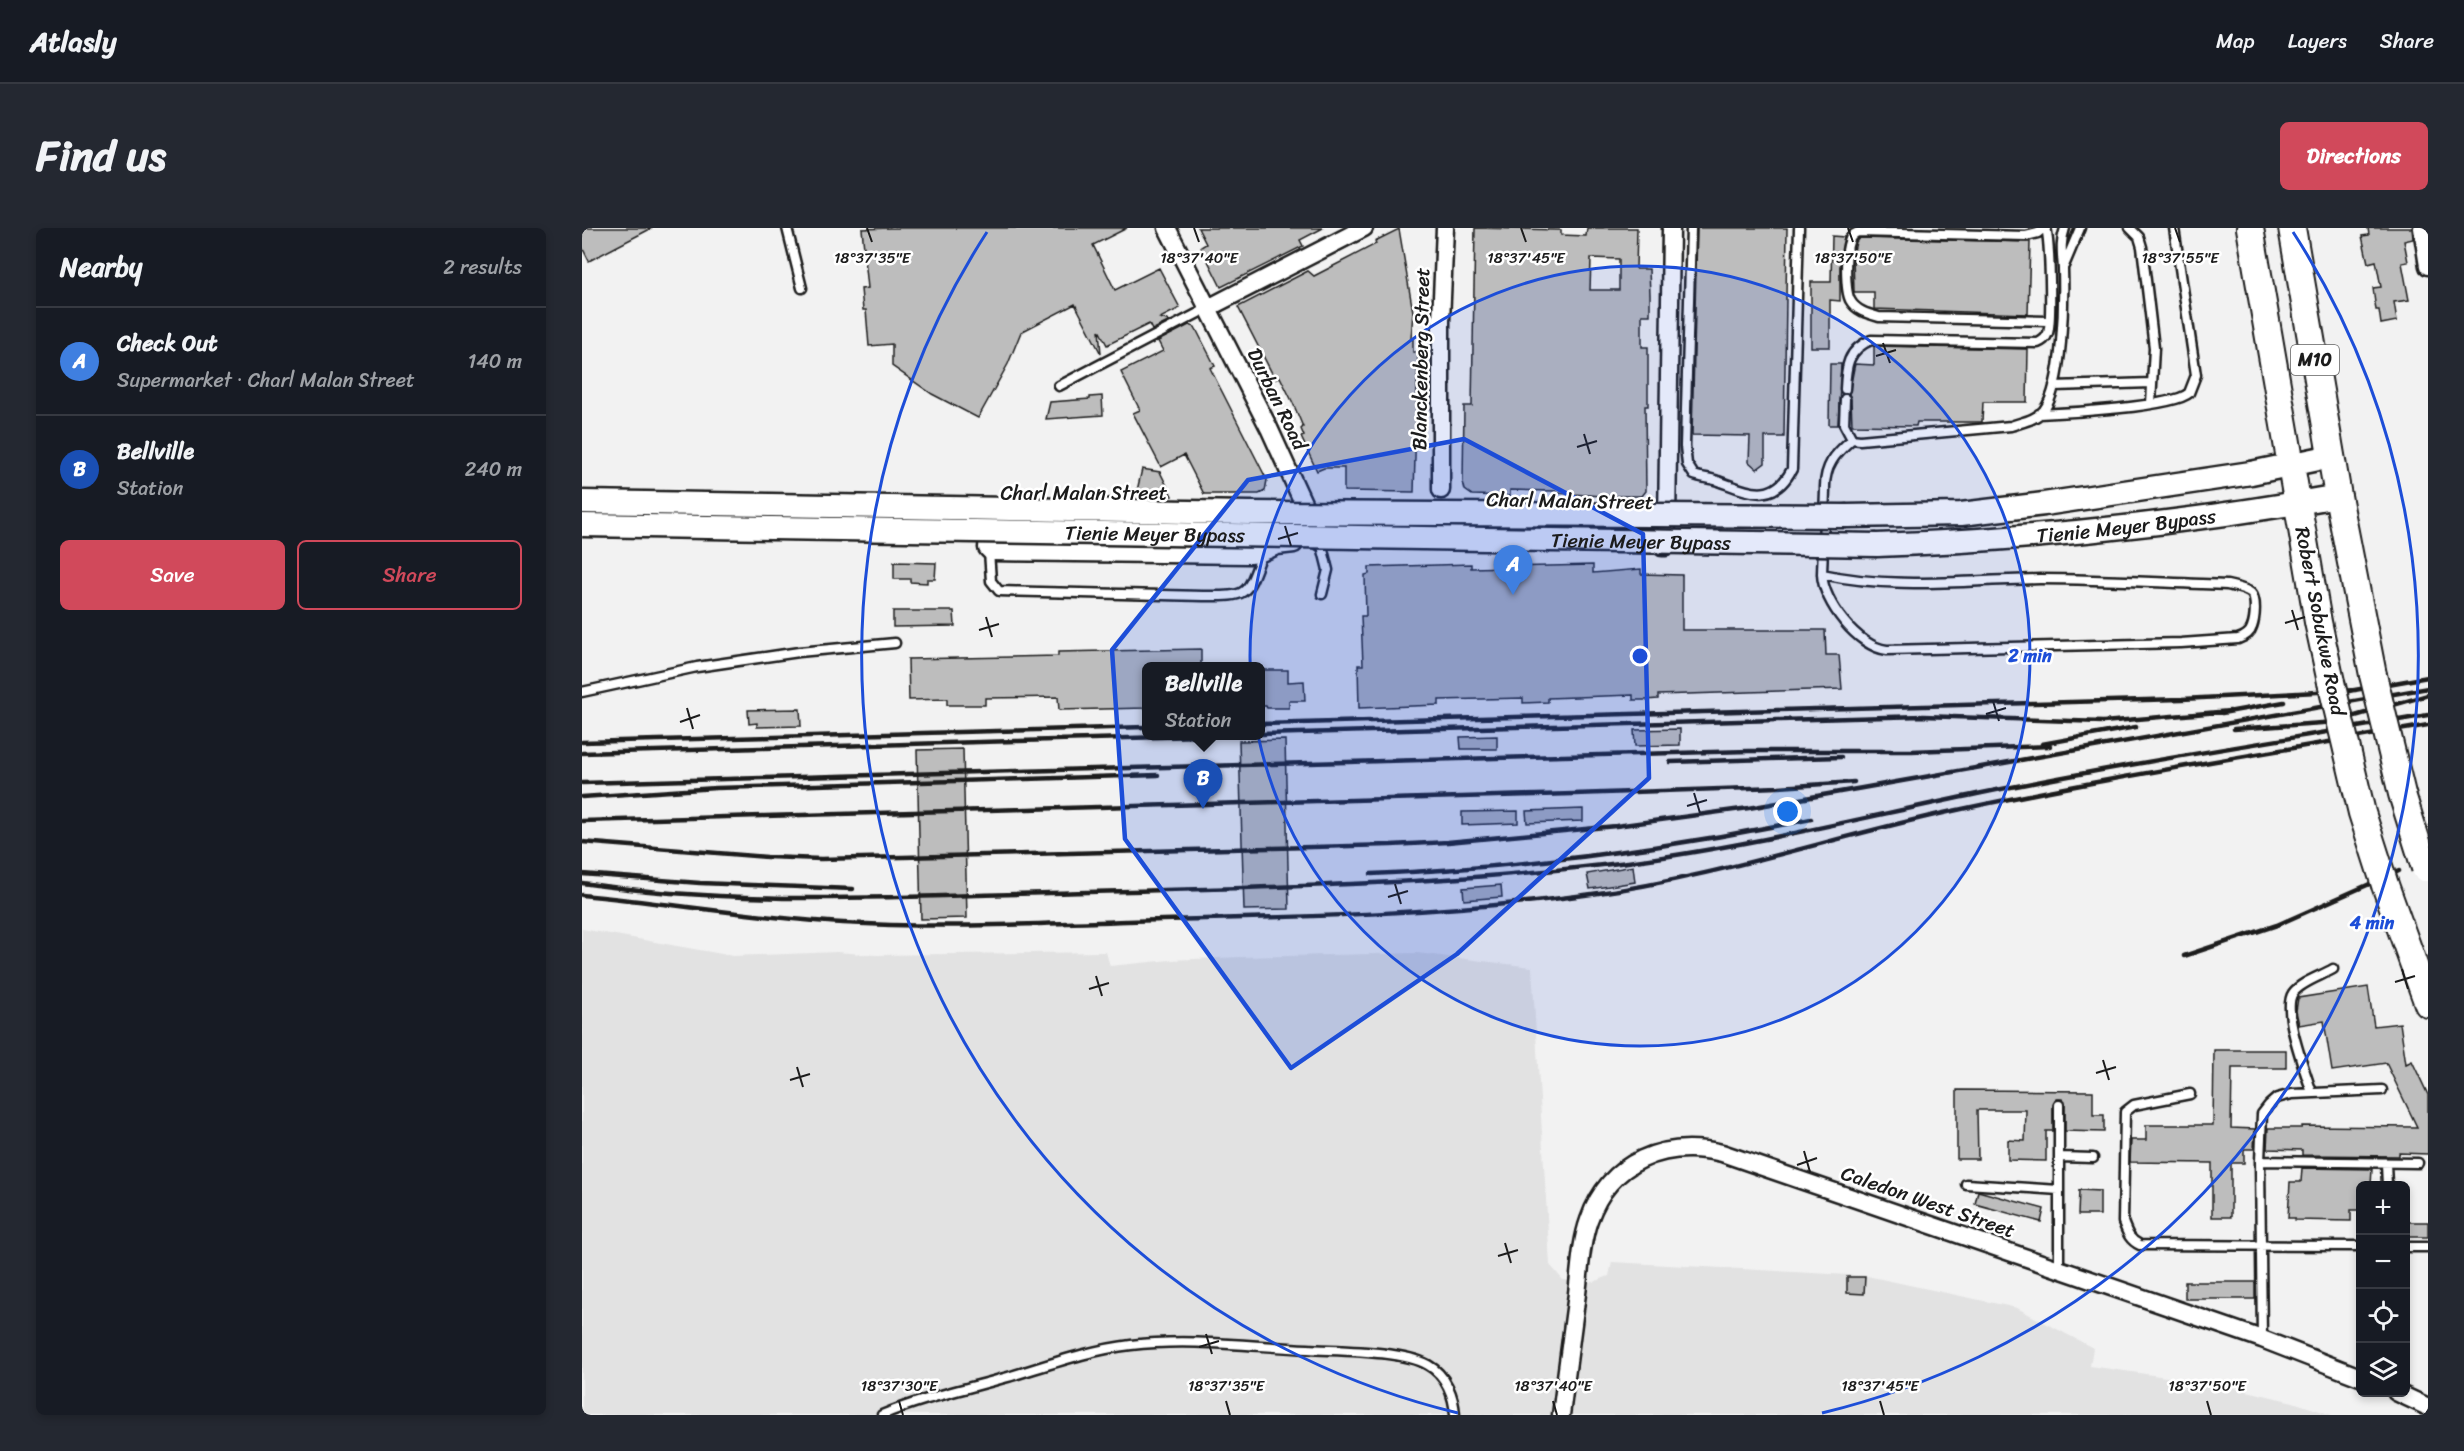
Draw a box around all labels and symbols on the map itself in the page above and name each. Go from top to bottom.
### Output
text: 18°37'35"E [834,245,912,271]
text: 18°37'40"E [1160,245,1240,271]
text: 18°37'45"E [1487,245,1566,271]
text: 18°37'50"E [1814,245,1893,271]
text: 18°37'55"E [2141,245,2220,271]
street label: Blanckenberg Street [1402,267,1440,451]
street label: Durban Road [1237,342,1318,458]
road number: M10 [2291,345,2339,375]
street label: Charl Malan Street [1000,476,1168,511]
street label: Charl Malan Street [1486,482,1654,520]
street label: Tienie Meyer Bypass [2035,498,2219,553]
street label: Tienie Meyer Bypass [1065,515,1246,553]
street label: Tienie Meyer Bypass [1551,522,1732,560]
street label: Robert Sobukwe Road [2285,524,2356,720]
pin: A [1494,546,1532,595]
text: 2 min [2007,640,2052,672]
centre of rings [1630,646,1650,666]
pin: B [1184,760,1222,809]
your location [1773,797,1802,826]
text: 4 min [2349,907,2395,939]
street label: Caledon West Street [1836,1156,2020,1248]
text: 18°37'30"E [861,1373,939,1399]
text: 18°37'35"E [1188,1373,1266,1399]
text: 18°37'40"E [1514,1373,1594,1399]
text: 18°37'45"E [1841,1373,1920,1399]
text: 18°37'50"E [2168,1373,2247,1399]

